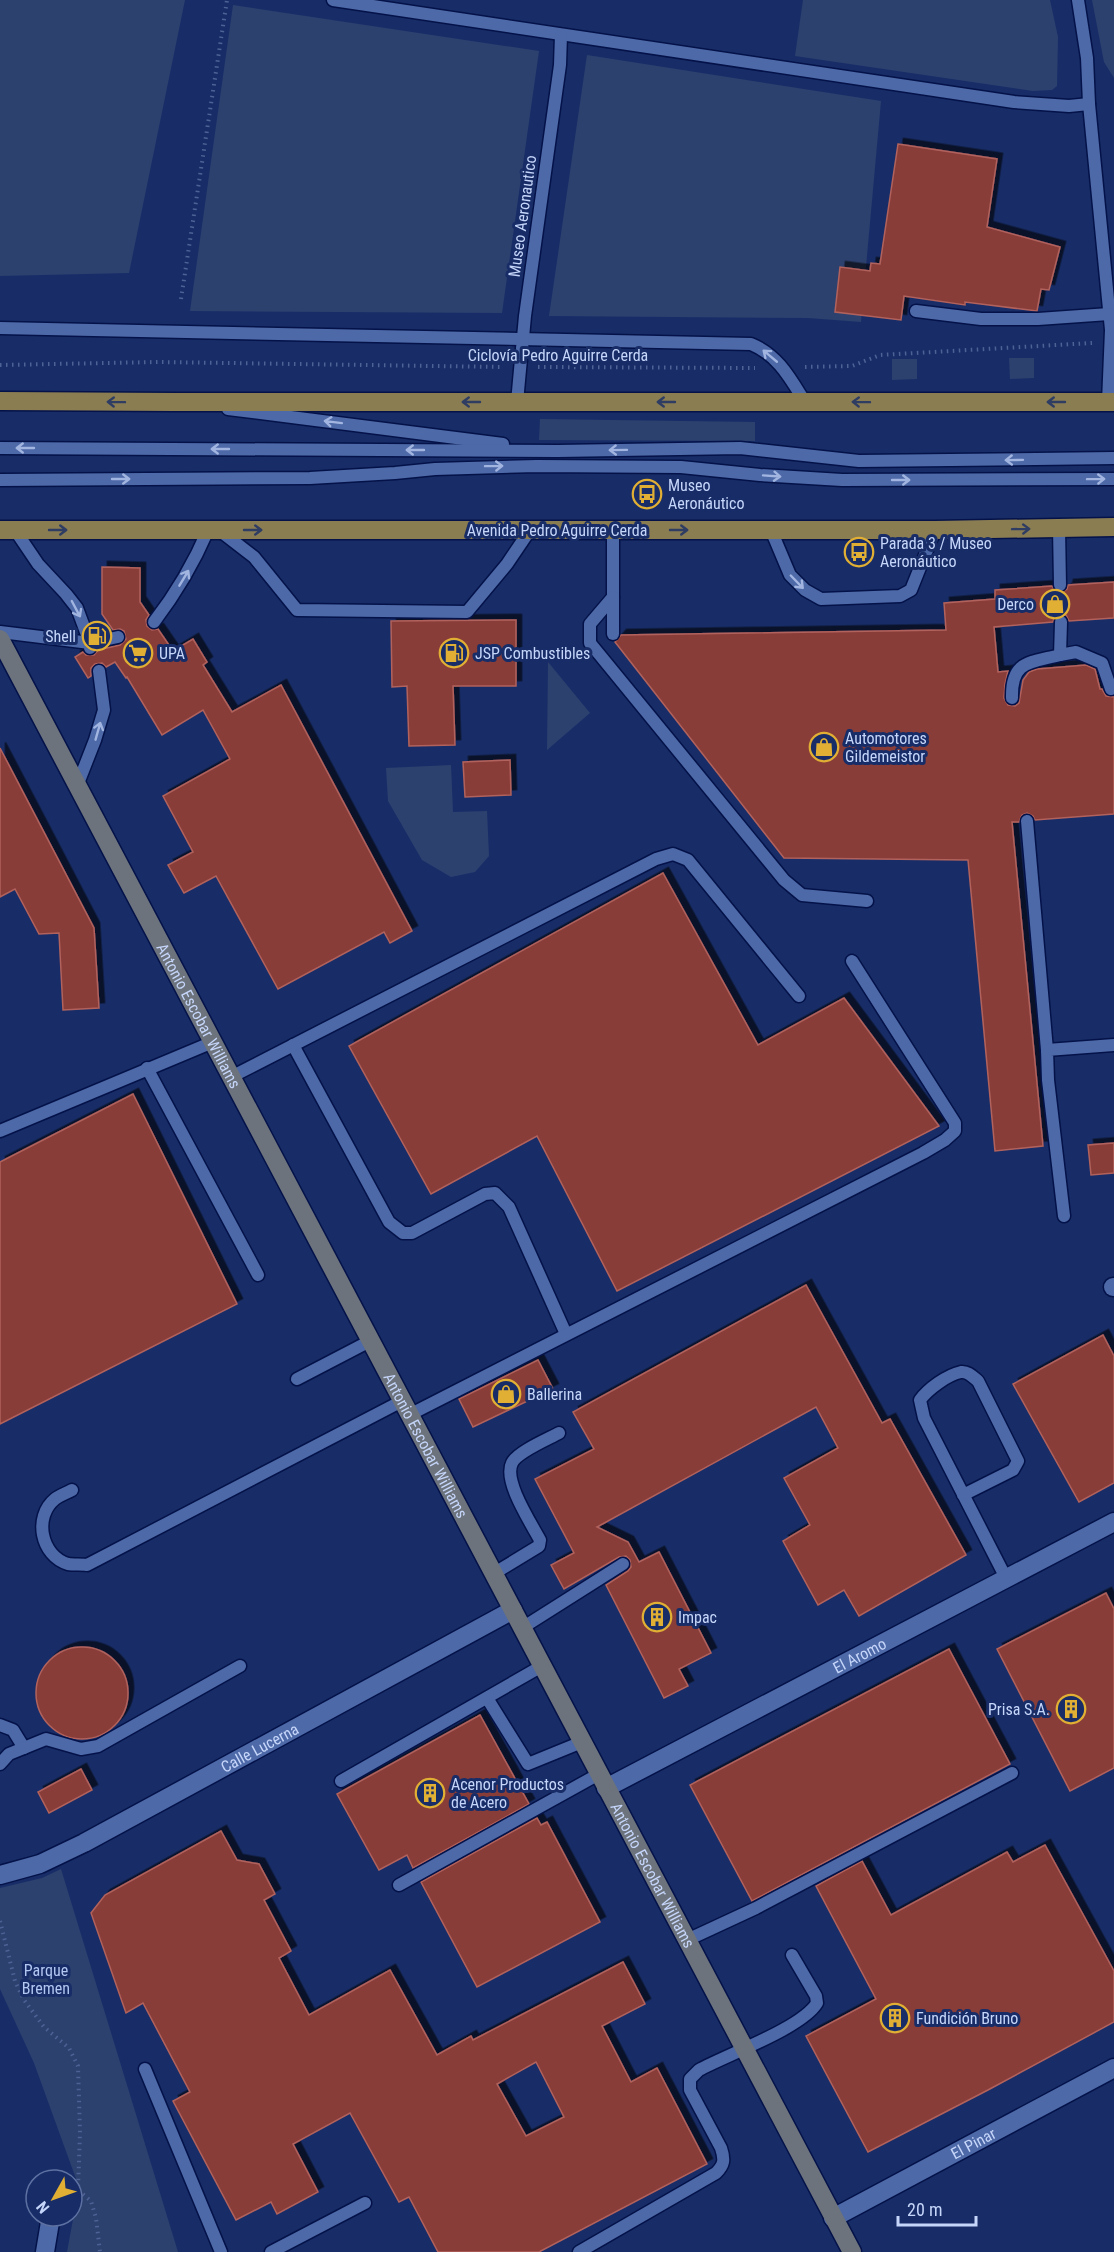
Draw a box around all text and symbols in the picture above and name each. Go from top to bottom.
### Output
street label: Museo Aeronautico [505,154,540,278]
street label: Ciclovía Pedro Aguirre Cerda [468,346,648,365]
one-way arrow [762,349,778,362]
one-way arrow [107,396,127,408]
one-way arrow [461,396,481,408]
one-way arrow [656,396,676,408]
one-way arrow [1046,396,1066,408]
one-way arrow [851,397,871,408]
one-way arrow [323,417,343,428]
one-way arrow [16,442,36,454]
one-way arrow [211,443,231,455]
one-way arrow [406,444,426,456]
one-way arrow [609,444,629,456]
one-way arrow [1004,454,1024,466]
one-way arrow [483,461,503,472]
one-way arrow [762,471,782,482]
one-way arrow [111,473,131,485]
one-way arrow [1085,473,1105,485]
one-way arrow [890,474,910,486]
place label: Museo Aeronáutico [668,476,744,513]
bus stop icon: Museo Aeronáutico [631,478,663,510]
street label: Avenida Pedro Aguirre Cerda [467,521,647,540]
one-way arrow [1011,523,1031,534]
one-way arrow [48,524,68,536]
one-way arrow [243,524,263,536]
one-way arrow [669,524,689,536]
place label: Parada 3 / Museo Aeronáutico [880,534,992,571]
bus stop icon: Parada 3 / Museo Aeronáutico [843,536,875,568]
one-way arrow [179,570,191,587]
one-way arrow [790,574,804,589]
shop icon: Derco [1039,588,1071,620]
place label: Derco [997,595,1034,614]
one-way arrow [70,600,82,618]
fuel station icon: Shell [81,620,113,652]
place label: Shell [45,627,76,646]
supermarket icon: UPA [122,637,154,669]
fuel station icon: JSP Combustibles [438,637,470,669]
place label: UPA [159,644,185,663]
place label: JSP Combustibles [475,644,590,663]
one-way arrow [93,722,104,741]
place label: Automotores Gildemeistor [845,729,927,766]
shop icon: Automotores Gildemeistor [808,731,840,763]
street label: Antonio Escobar Williams [152,940,245,1092]
street label: Antonio Escobar Williams [379,1370,472,1521]
shop icon: Ballerina [490,1378,522,1410]
place label: Ballerina [527,1385,582,1404]
building icon: Impac [641,1601,673,1633]
place label: Impac [678,1608,717,1627]
street label: El Aromo [830,1634,889,1677]
building icon: Prisa S.A. [1055,1693,1087,1725]
place label: Prisa S.A. [988,1700,1050,1719]
street label: Calle Lucerna [218,1719,302,1777]
place label: Acenor Productos de Acero [451,1775,564,1812]
building icon: Acenor Productos de Acero [414,1777,446,1809]
street label: Antonio Escobar Williams [606,1800,699,1951]
park label: Parque Bremen [22,1961,70,1998]
building icon: Fundición Bruno [879,2002,911,2034]
place label: Fundición Bruno [916,2009,1018,2028]
street label: El Pinar [948,2124,999,2163]
north arrow [24,2168,84,2228]
scale bar [898,2189,976,2227]
text: N [32,2197,53,2217]
text: 20 m [907,2199,942,2220]

